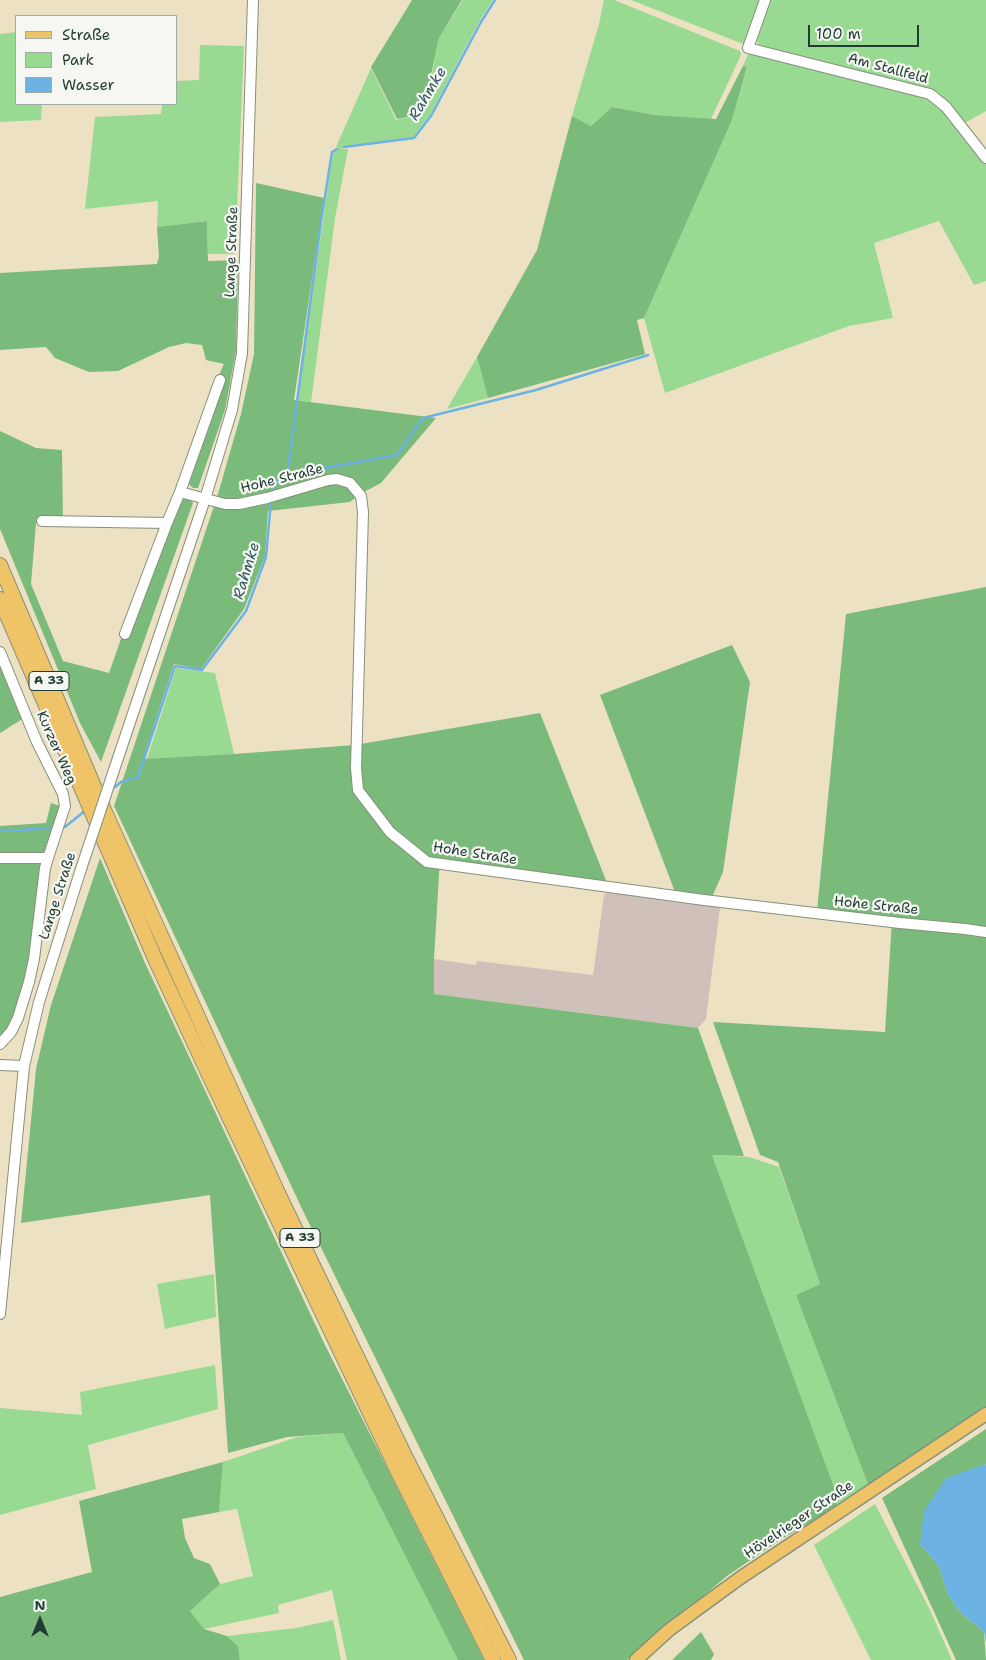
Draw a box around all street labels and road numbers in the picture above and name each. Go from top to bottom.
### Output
street label: Am Stallfeld [846,50,930,88]
street label: Lange Straße [222,206,242,298]
street label: Hohe Straße [239,461,325,497]
road number: A 33 [29,671,69,690]
street label: Kurzer Weg [32,709,80,787]
street label: Hohe Straße [432,839,518,869]
street label: Lange Straße [36,850,80,942]
street label: Hohe Straße [833,893,919,919]
road number: A 33 [280,1228,320,1248]
street label: Hövelrieger Straße [741,1477,857,1563]

